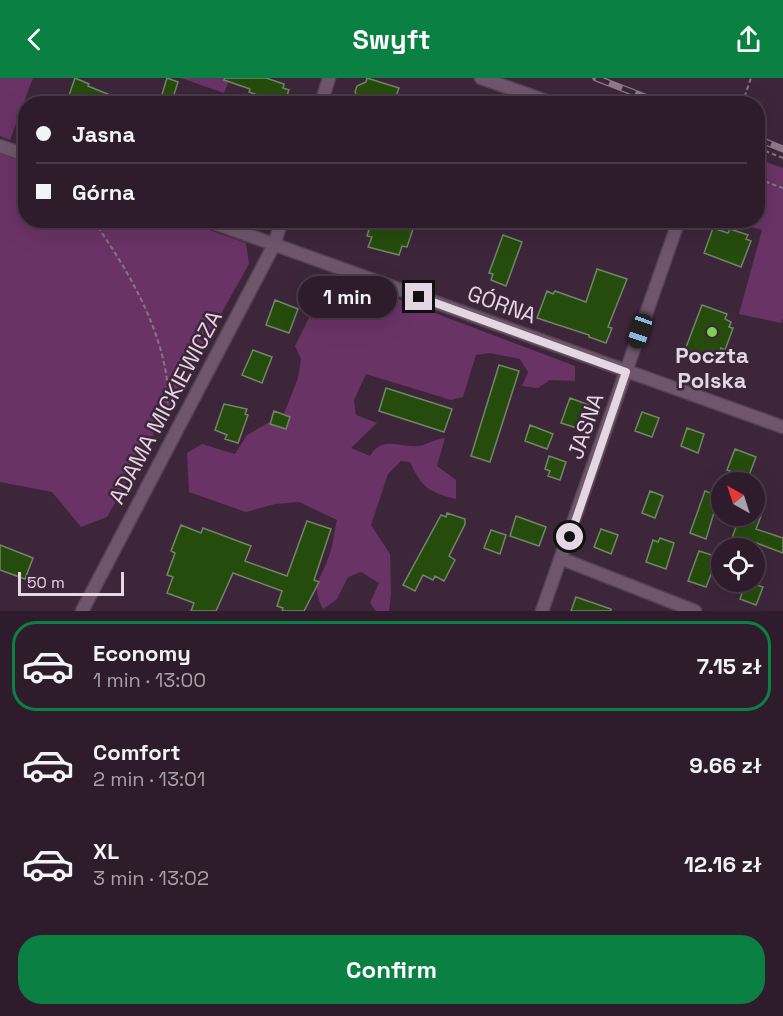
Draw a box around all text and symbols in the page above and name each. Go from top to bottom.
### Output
text: Swyft [353,22,430,57]
icon: back [18,23,51,56]
icon: share [732,23,765,56]
text: Jasna [72,120,135,148]
text: Górna [72,178,135,206]
callout: 1 min [299,276,398,318]
street label: GÓRNA [464,279,541,329]
route end [405,283,432,310]
text: 1 min [323,284,372,310]
street label: ADAMA MICKIEWICZA [102,305,228,509]
car [626,311,654,351]
marker: Poczta Polska [705,325,719,339]
place label: Poczta Polska [675,341,749,394]
street label: JASNA [561,389,609,463]
north arrow [711,472,765,526]
map controls [711,472,765,592]
route start [556,523,583,550]
button: locate [711,538,765,592]
scale bar [18,569,124,596]
text: 50 m [27,572,65,593]
icon: car [21,639,75,693]
text: Economy [93,639,191,667]
text: 7.15 zł [697,652,762,680]
text: 1 min · 13:00 [93,667,206,693]
icon: car [21,738,75,792]
text: Comfort [93,738,181,766]
text: 9.66 zł [689,751,762,779]
text: 2 min · 13:01 [93,766,205,792]
icon: car [21,837,75,891]
text: XL [93,837,119,865]
text: 12.16 zł [684,850,762,878]
text: 3 min · 13:02 [93,865,209,891]
button: Confirm [18,935,765,1004]

